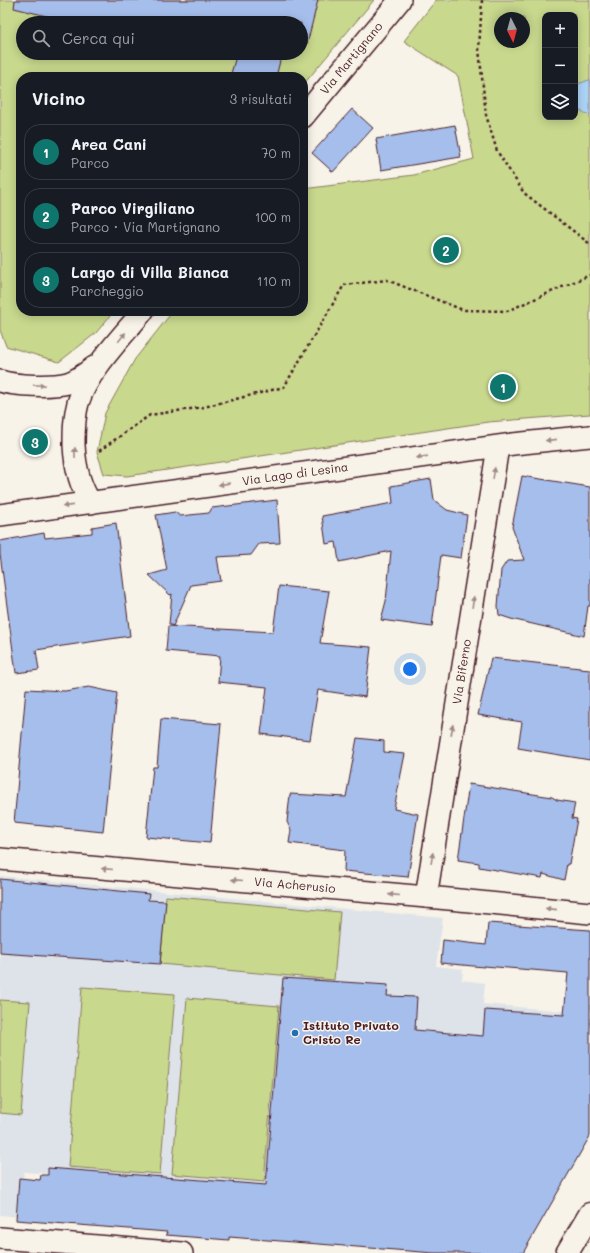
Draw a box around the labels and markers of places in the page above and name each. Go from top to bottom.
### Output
pin: 2 [433,235,459,265]
pin: 1 [490,372,516,402]
pin: 3 [22,427,48,457]
place label: Istituto Privato Cristo Re [303,1017,399,1047]
marker: Istituto Privato Cristo Re [290,1028,300,1038]

